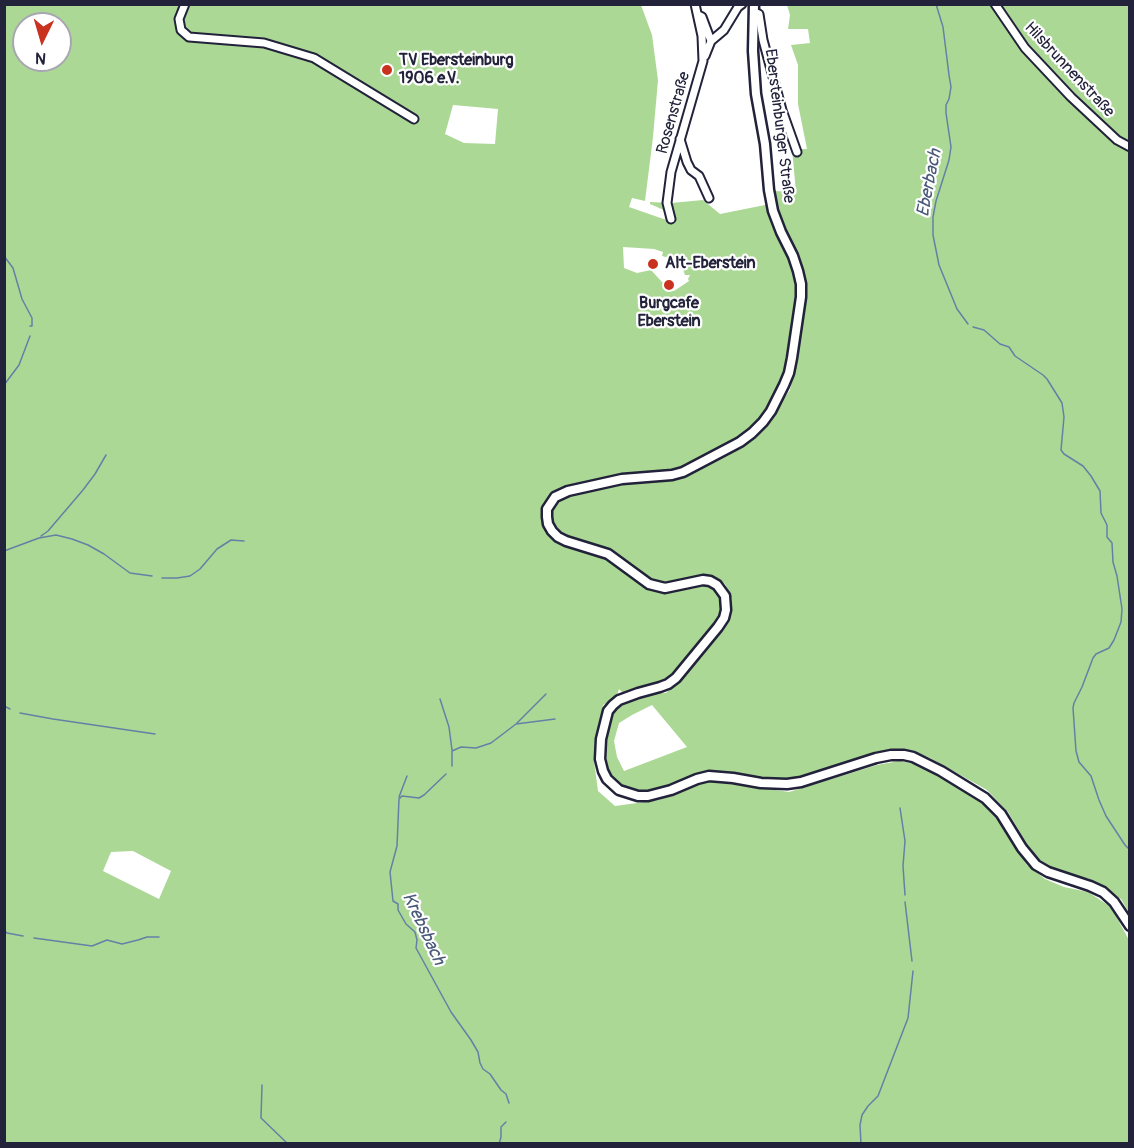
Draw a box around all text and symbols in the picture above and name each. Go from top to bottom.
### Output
north arrow [12,12,72,72]
street label: Hilsbrunnenstraße [1020,18,1118,122]
text: N [34,48,47,68]
street label: Ebersteinburger Straße [760,48,798,204]
place label: TV Ebersteinburg 1906 e.V. [399,51,514,89]
marker: TV Ebersteinburg 1906 e.V. [380,63,394,77]
street label: Rosenstraße [653,70,695,156]
water label: Eberbach [913,147,947,219]
place label: Alt-Eberstein [665,254,755,274]
marker: Alt-Eberstein [646,257,660,271]
marker: Burgcafe Eberstein [662,278,676,292]
place label: Burgcafe Eberstein [637,294,701,332]
water label: Krebsbach [397,889,449,969]

